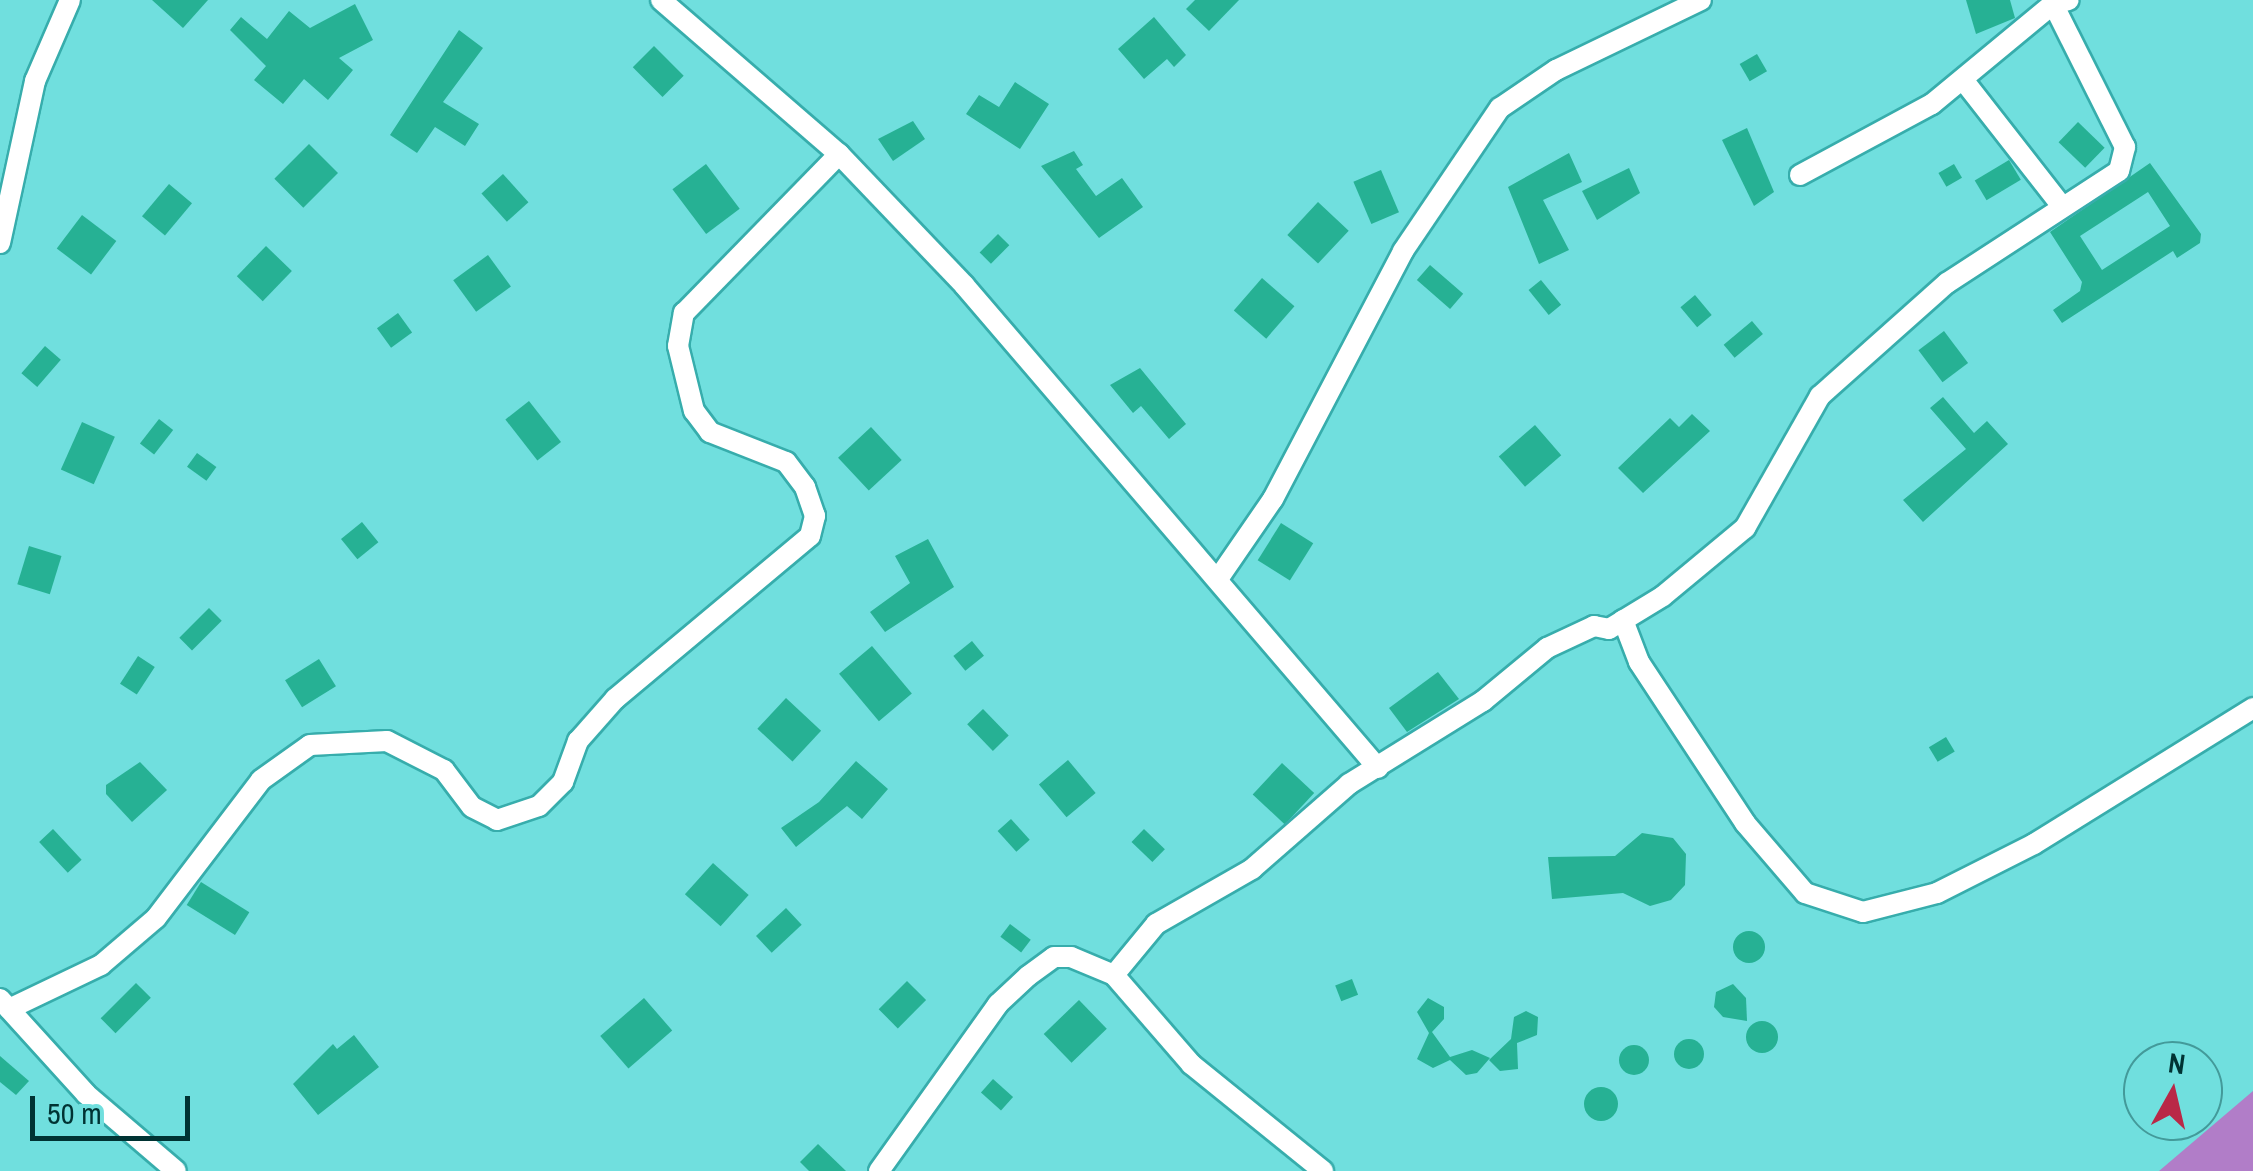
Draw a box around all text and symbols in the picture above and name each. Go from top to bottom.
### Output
north arrow [2123,1041,2223,1141]
text: N [2166,1043,2188,1083]
scale bar [35,1076,195,1138]
text: 50 m [47,1093,102,1133]

